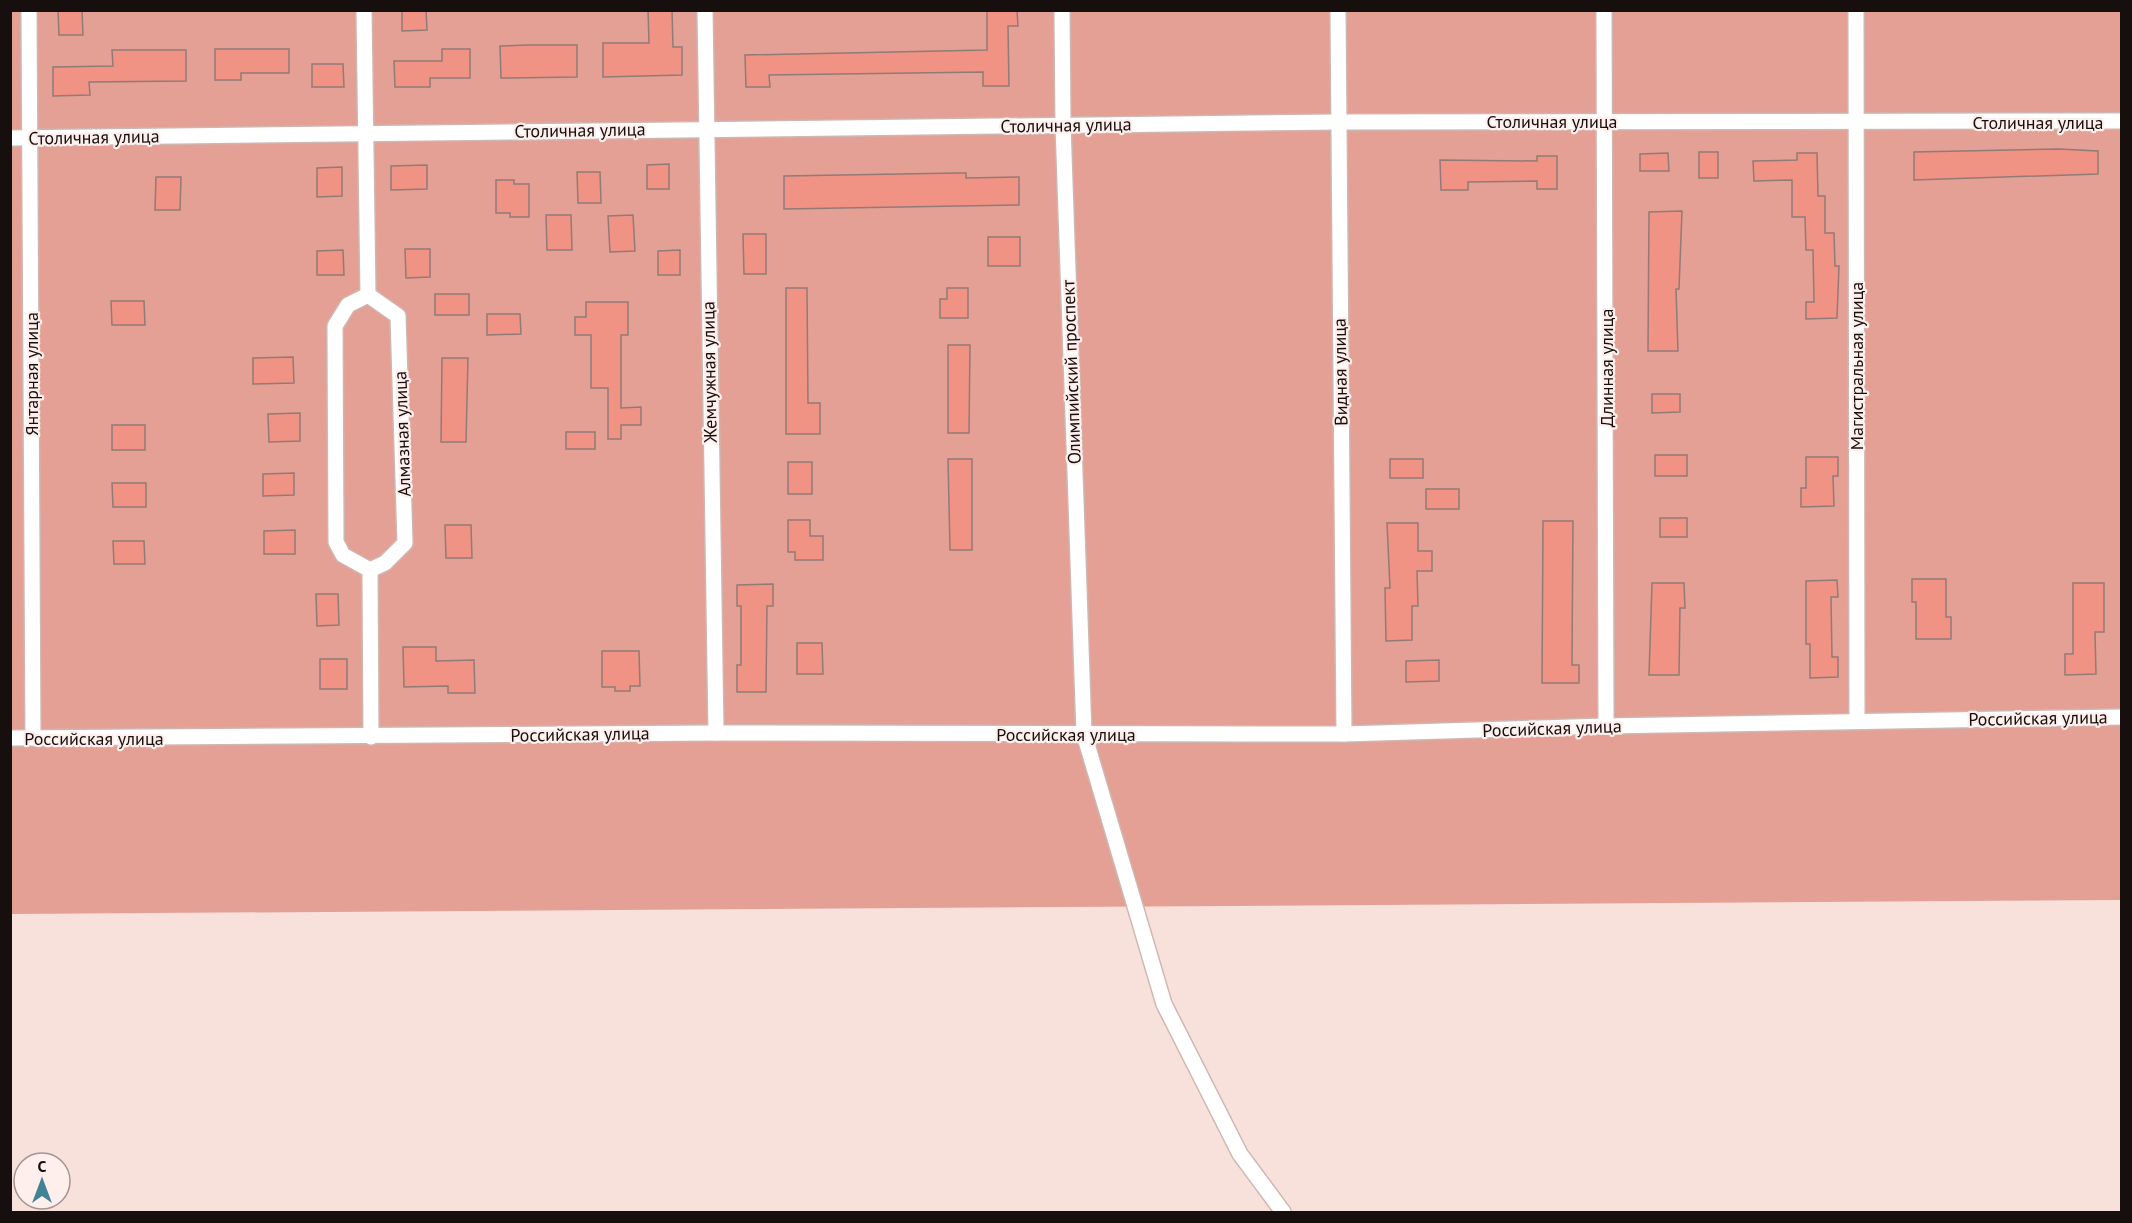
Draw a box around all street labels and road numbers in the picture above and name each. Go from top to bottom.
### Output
street label: Столичная улица [1486,110,1618,133]
street label: Столичная улица [1972,111,2104,134]
street label: Столичная улица [1000,112,1132,138]
street label: Столичная улица [514,117,646,143]
street label: Столичная улица [28,124,160,150]
street label: Олимпийский проспект [1056,279,1086,465]
street label: Магистральная улица [1845,282,1868,450]
street label: Жемчужная улица [696,301,722,444]
street label: Длинная улица [1595,309,1618,427]
street label: Янтарная улица [20,312,43,436]
street label: Видная улица [1328,318,1352,426]
street label: Алмазная улица [388,371,416,497]
street label: Российская улица [1968,705,2108,731]
street label: Российская улица [1482,714,1622,742]
street label: Российская улица [510,721,650,747]
street label: Российская улица [996,723,1136,746]
street label: Российская улица [24,727,164,750]

